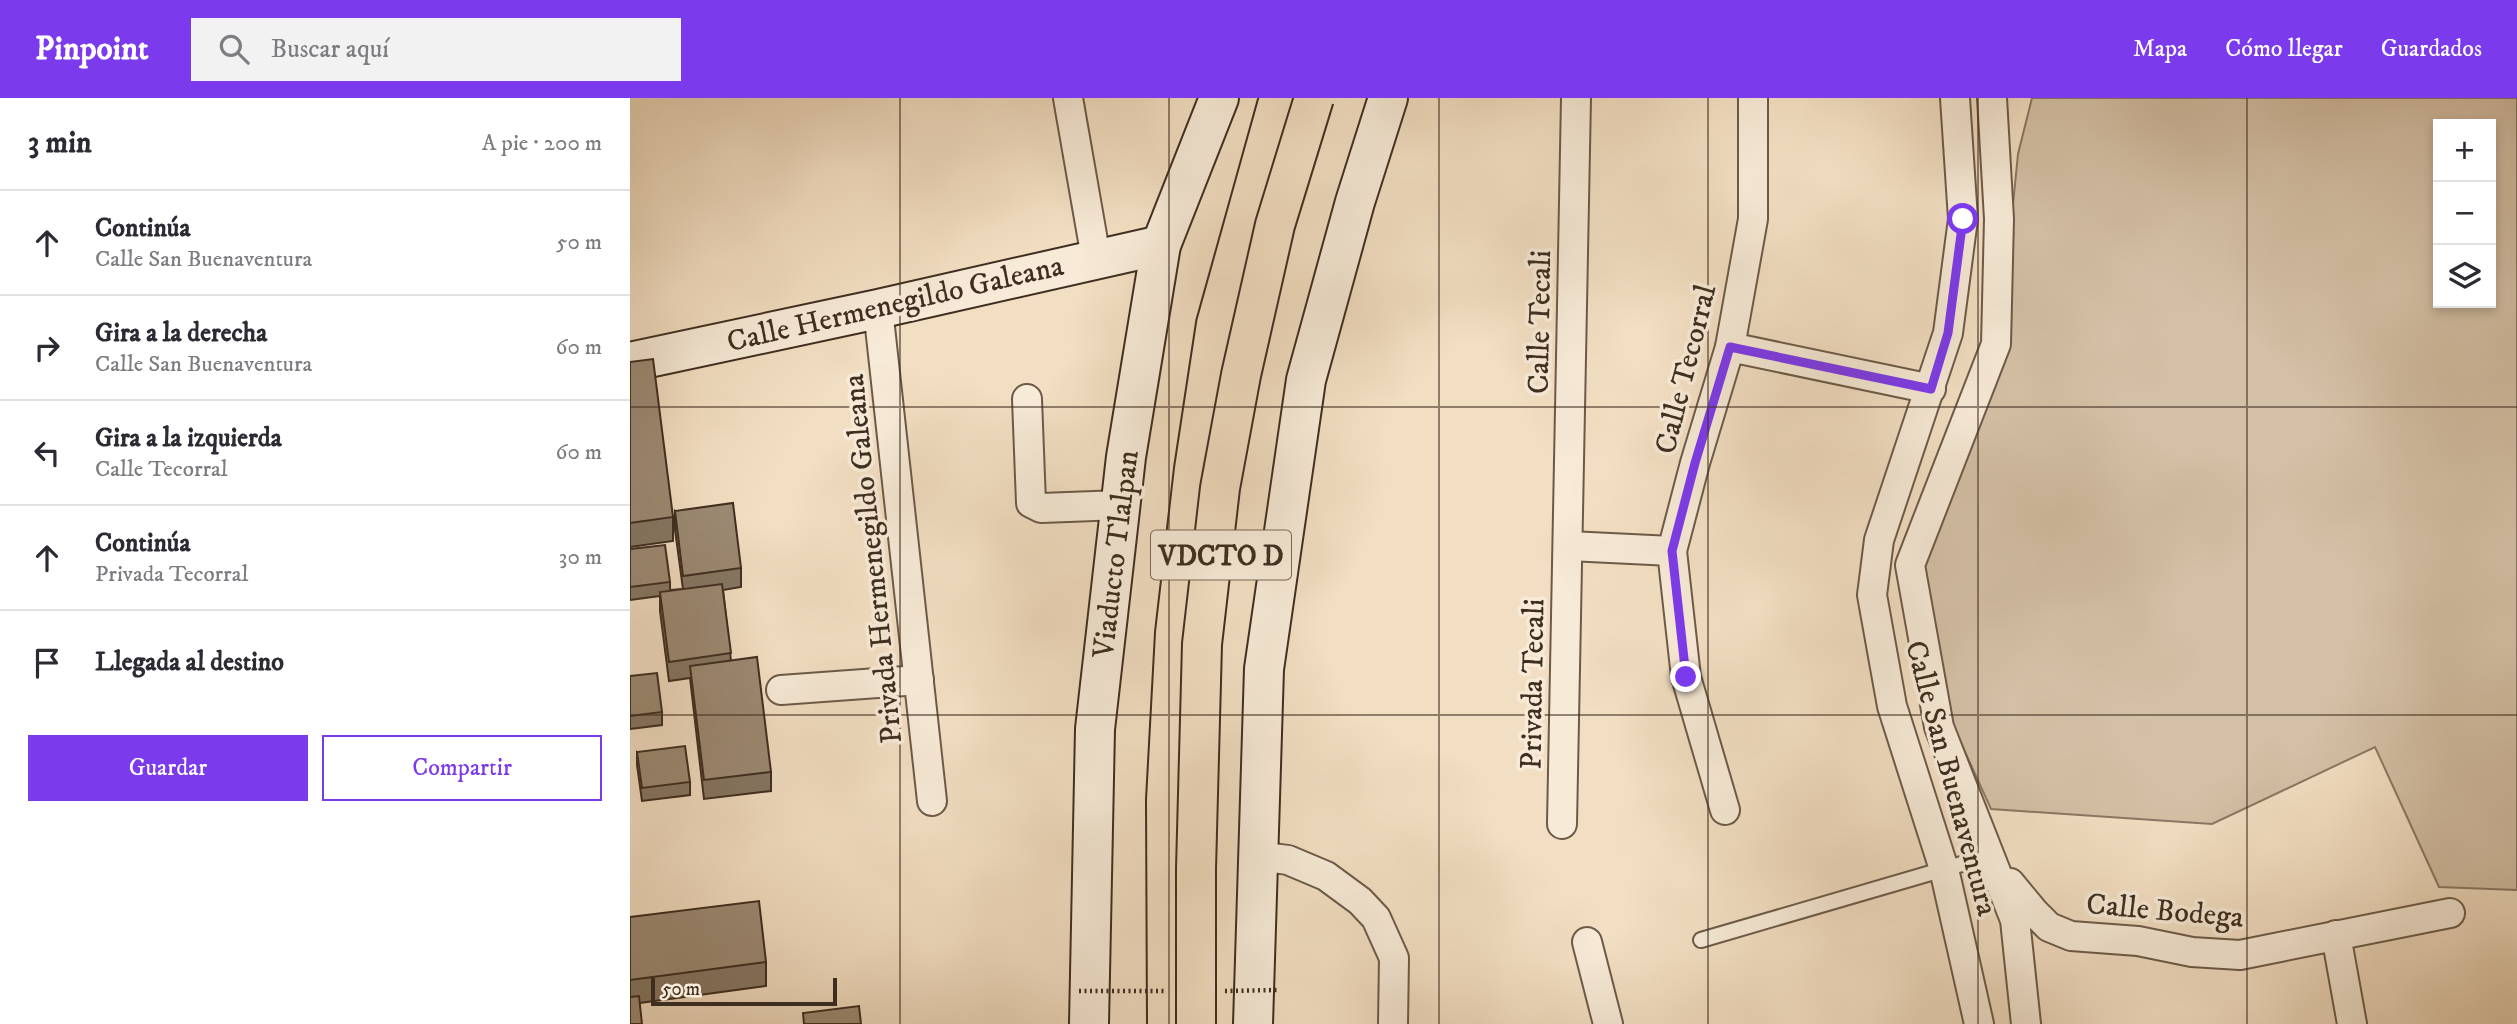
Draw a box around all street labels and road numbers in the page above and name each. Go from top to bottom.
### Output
street label: Calle Hermenegildo Galeana [723,248,1067,361]
street label: Calle Tecali [1521,250,1560,394]
street label: Calle Tecorral [1648,281,1725,458]
street label: Privada Hermenegildo Galeana [836,372,911,745]
street label: Viaducto Tlalpan [1085,448,1148,661]
road number: VDCTO D [1151,531,1291,580]
street label: Privada Tecali [1514,598,1553,770]
street label: Calle San Buenaventura [1896,637,2005,920]
street label: Calle Bodega [2085,886,2245,937]

